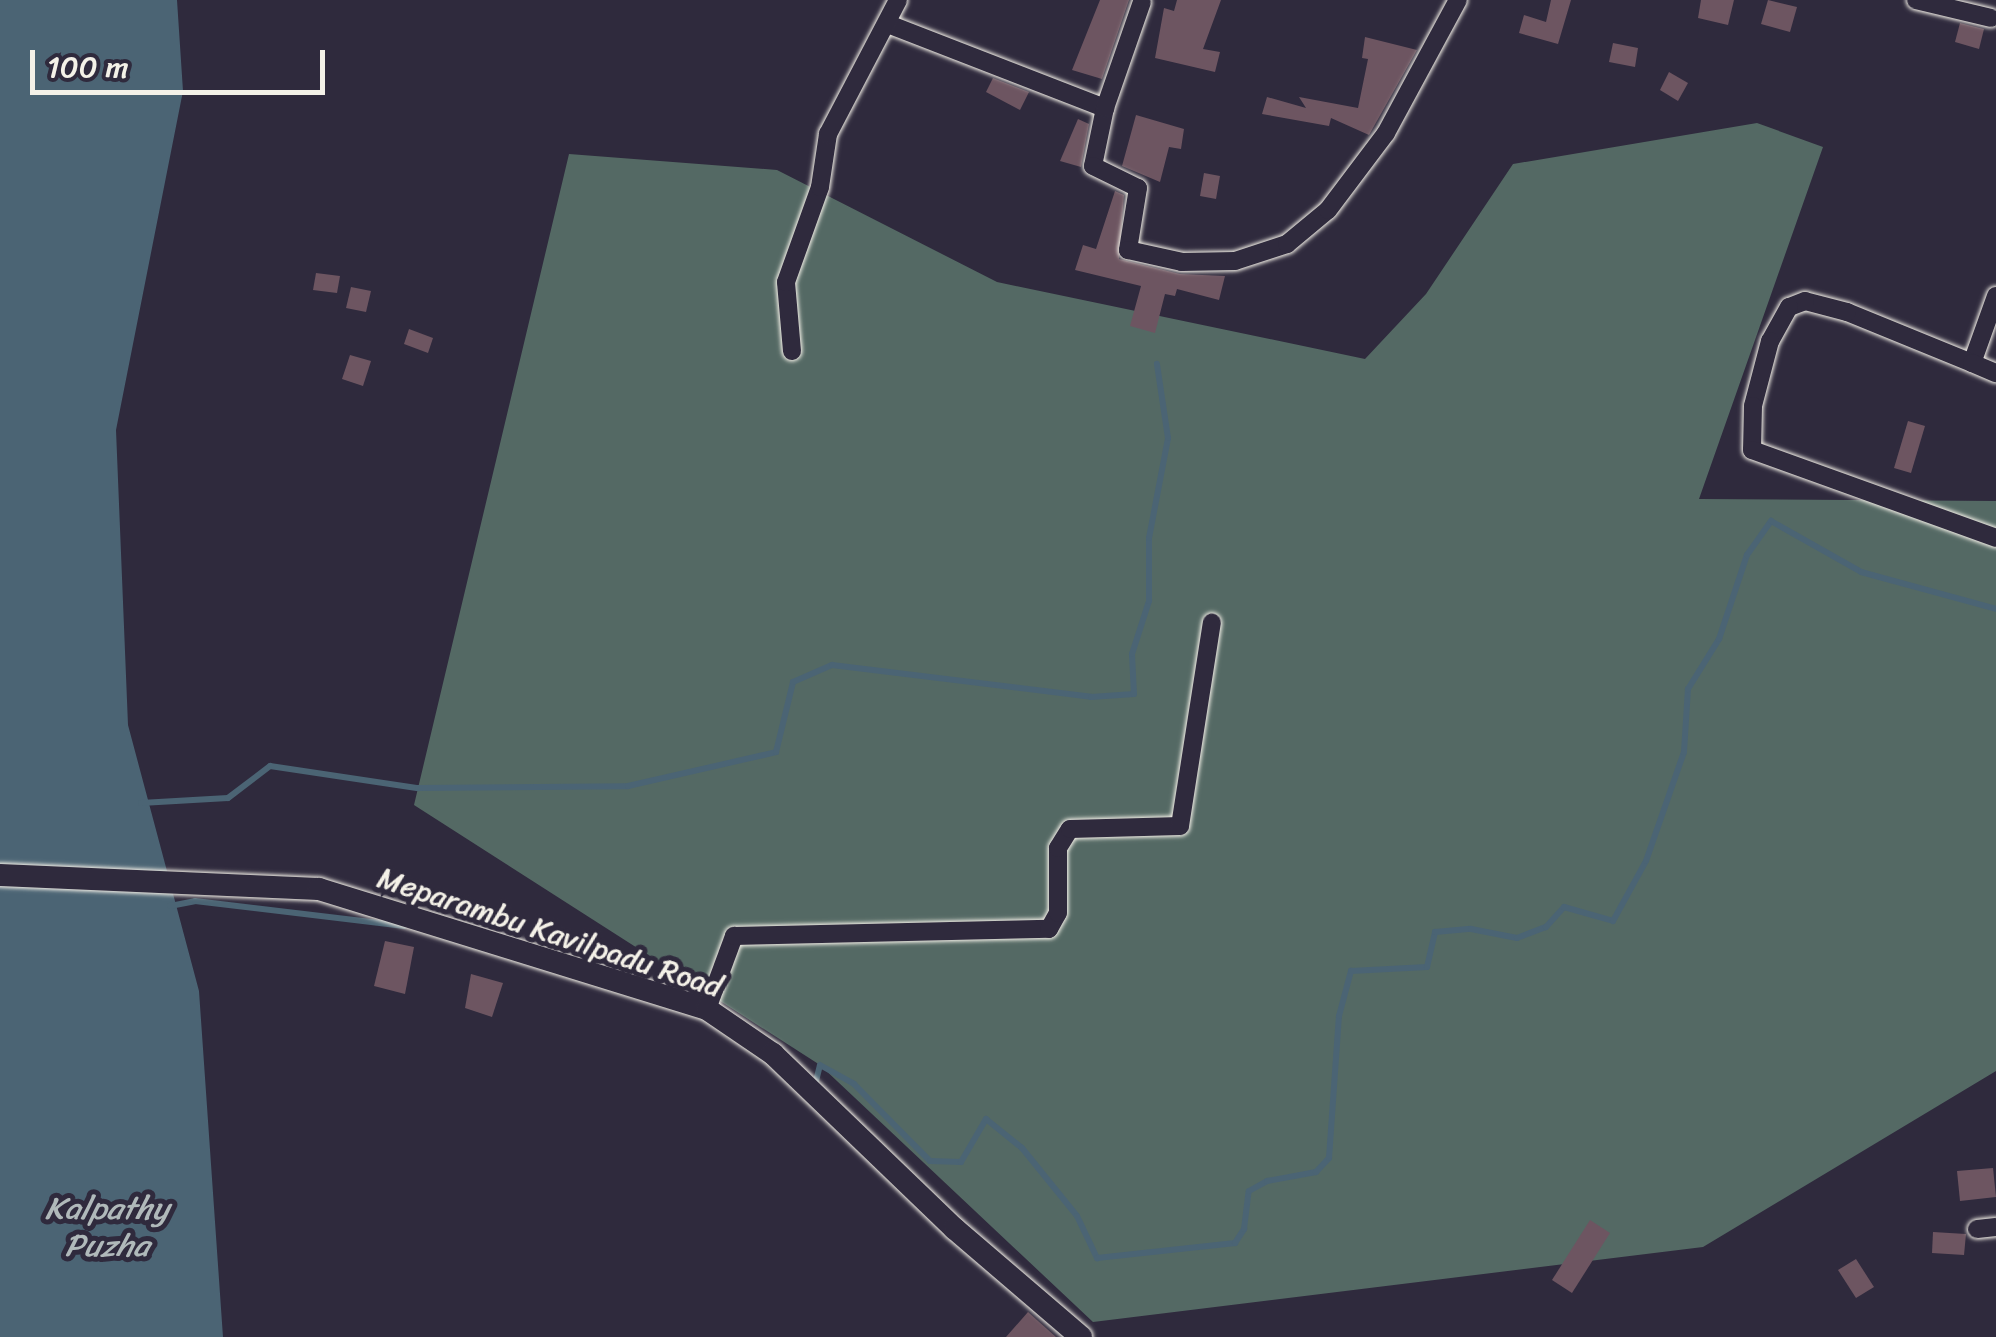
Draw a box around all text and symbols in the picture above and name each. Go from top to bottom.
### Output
scale bar [35,30,330,92]
text: 100 m [47,40,129,94]
street label: Meparambu Kavilpadu Road [373,859,727,1005]
water label: Kalpathy Puzha [45,1191,169,1266]

